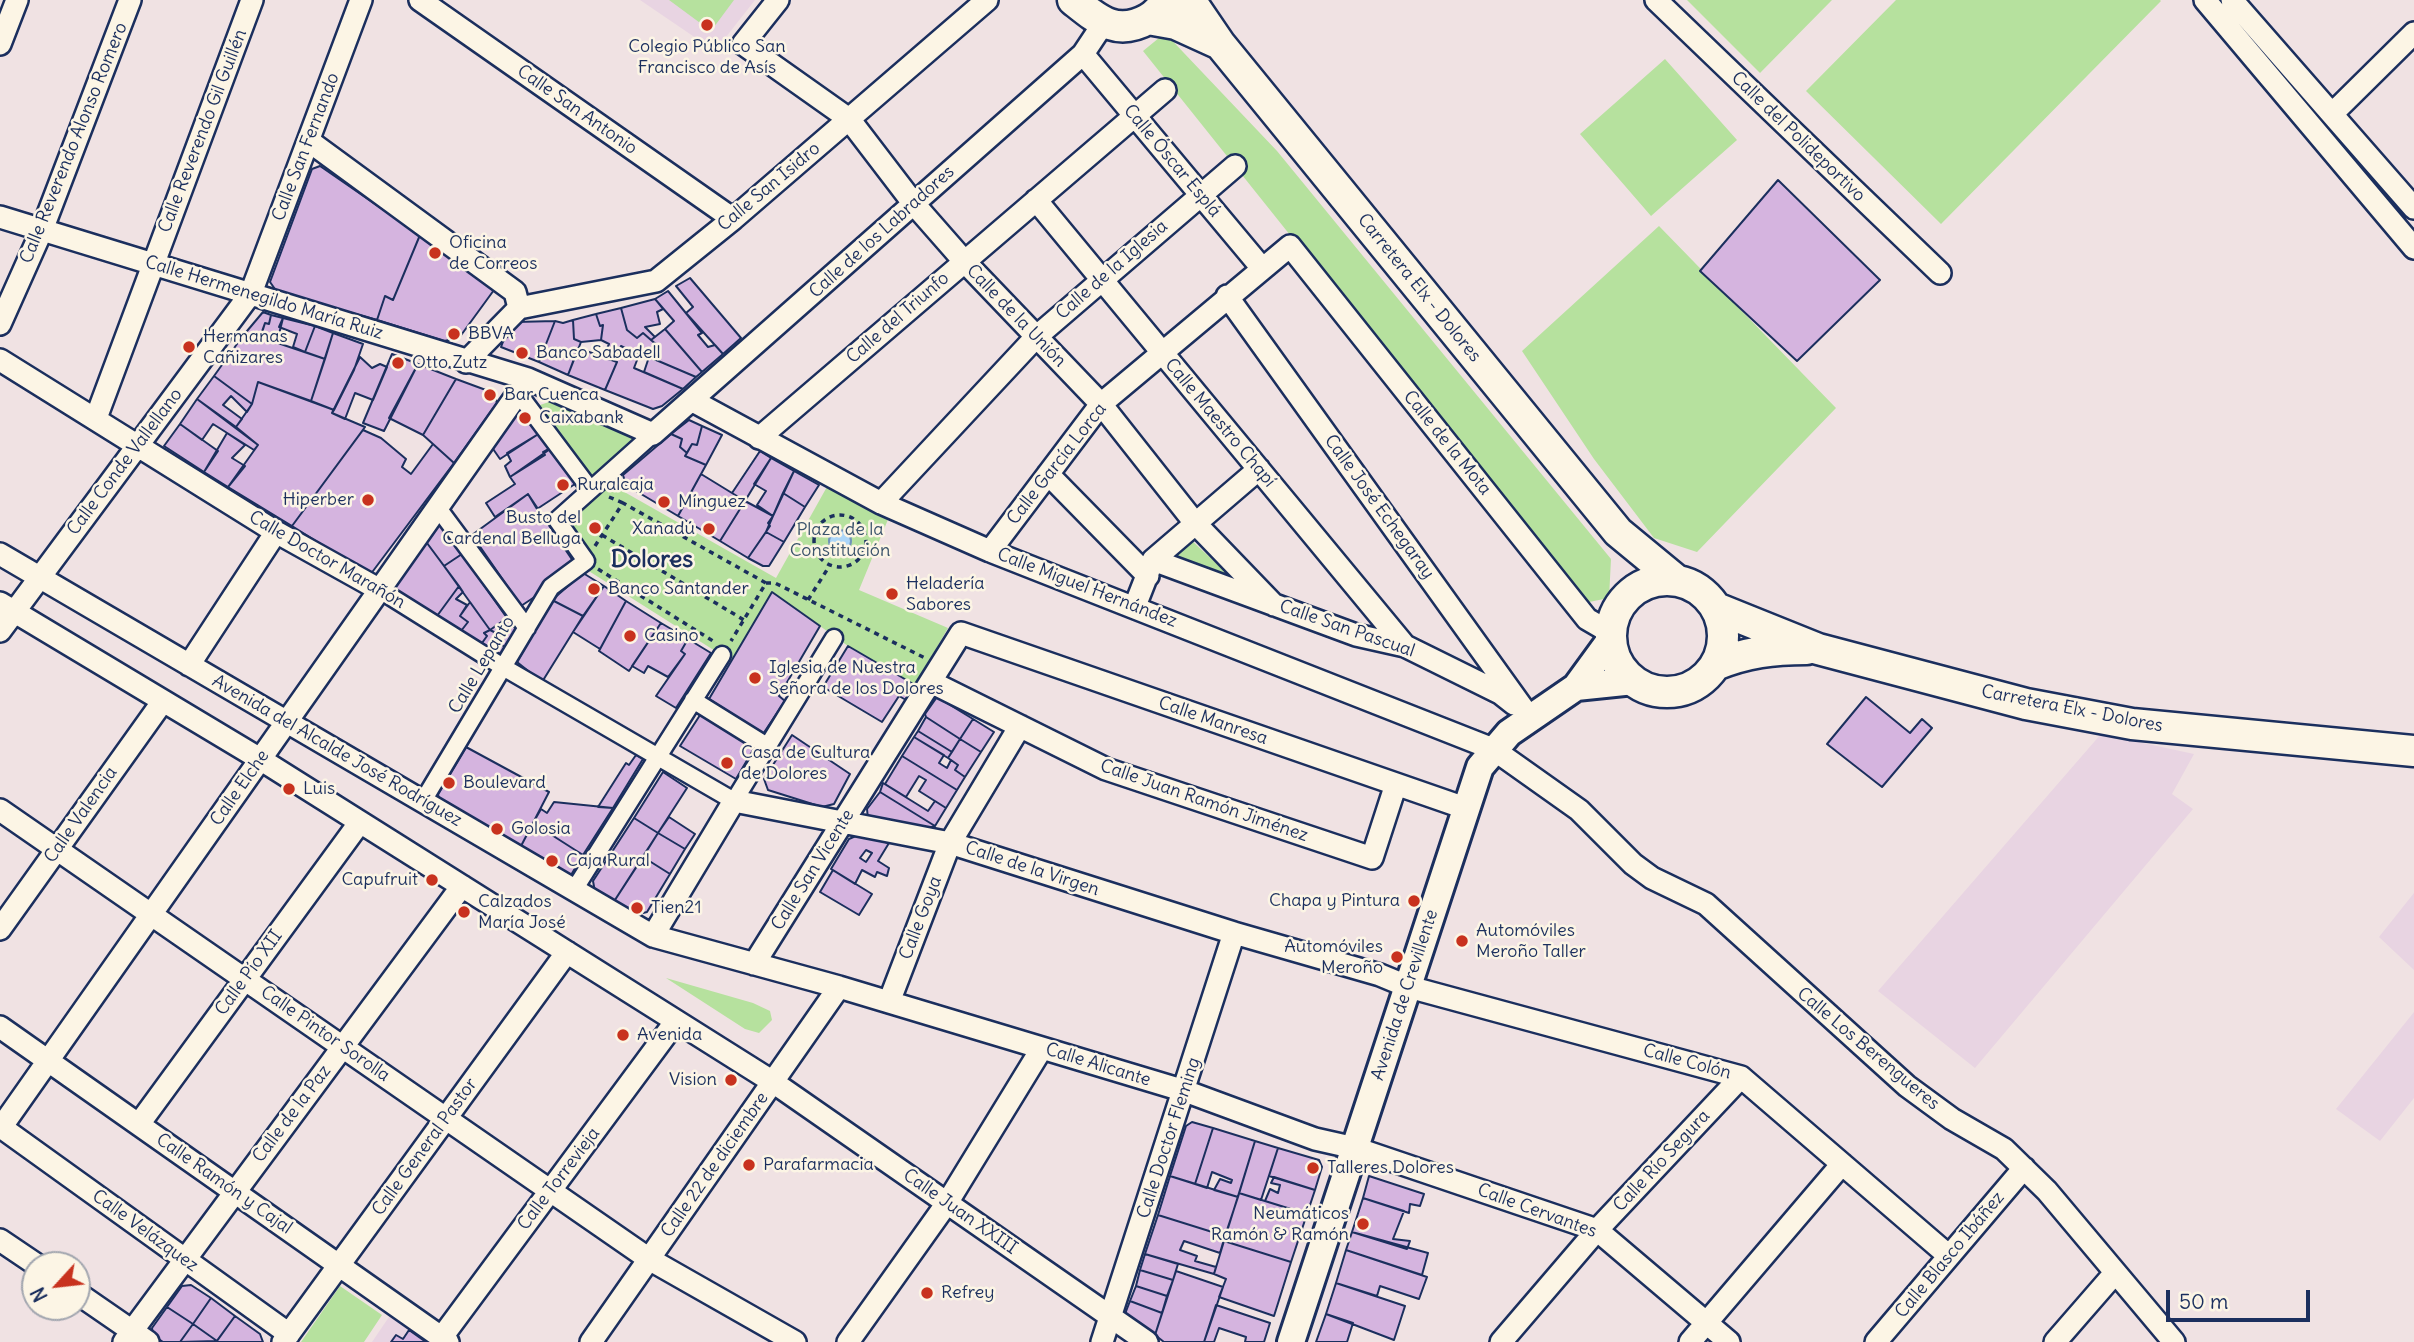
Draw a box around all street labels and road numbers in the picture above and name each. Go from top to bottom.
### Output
street label: Calle Reverendo Alonso Romero [16,19,132,267]
street label: Calle Reverendo Gil Guillén [154,26,252,236]
street label: Calle San Antonio [513,61,641,159]
street label: Calle del Polideportivo [1726,67,1870,207]
street label: Calle San Fernando [268,70,344,224]
street label: Calle Óscar Esplá [1119,100,1225,222]
street label: Calle San Isidro [713,138,825,236]
street label: Calle de los Labradores [805,161,959,303]
street label: Carretera Elx - Dolores [1353,209,1485,367]
street label: Calle de la Iglesia [1052,216,1172,324]
street label: Calle Hermenegildo María Ruiz [142,251,386,345]
street label: Calle de la Unión [962,260,1070,372]
street label: Calle del Triunfo [842,268,954,368]
street label: Calle Maestro Chapí [1160,354,1280,492]
street label: Calle Conde Vallellano [63,384,187,540]
street label: Calle de la Mota [1398,387,1496,499]
street label: Calle García Lorca [1003,399,1111,529]
street label: Calle José Echegaray [1319,431,1439,583]
street label: Calle Doctor Marañón [245,506,409,614]
street label: Calle Miguel Hernández [994,544,1180,632]
street label: Calle San Pascual [1276,596,1418,662]
street label: Calle Lepanto [444,612,520,718]
street label: Avenida del Alcalde José Rodríguez [208,670,466,832]
street label: Carretera Elx - Dolores [1979,681,2165,737]
street label: Calle Manresa [1156,692,1270,750]
street label: Calle Elche [206,746,274,830]
street label: Calle Juan Ramón Jiménez [1097,755,1311,847]
street label: Calle Valencia [40,763,122,867]
street label: Calle San Vicente [767,805,859,935]
street label: Calle de la Virgen [962,837,1102,901]
street label: Calle Goya [895,873,947,963]
street label: Avenida de Crevillente [1367,907,1443,1083]
street label: Calle Pío XII [211,926,287,1020]
street label: Calle Pintor Sorolla [256,981,394,1087]
street label: Calle Los Berengueres [1792,983,1944,1115]
street label: Calle Alicante [1043,1039,1153,1091]
street label: Calle Colón [1641,1040,1733,1084]
street label: Calle Doctor Fleming [1133,1055,1205,1221]
street label: Calle de la Paz [248,1061,336,1167]
street label: Calle General Pastor [368,1074,482,1220]
street label: Calle 22 de diciembre [657,1088,773,1242]
street label: Calle Río Segura [1609,1106,1715,1216]
street label: Calle Torrevieja [513,1123,605,1235]
street label: Calle Ramón y Cajal [152,1129,296,1239]
street label: Calle Juan XXIII [899,1165,1021,1259]
street label: Calle Cervantes [1474,1179,1600,1243]
street label: Calle Velázquez [88,1185,202,1277]
street label: Calle Blasco Ibáñez [1891,1187,2009,1323]

